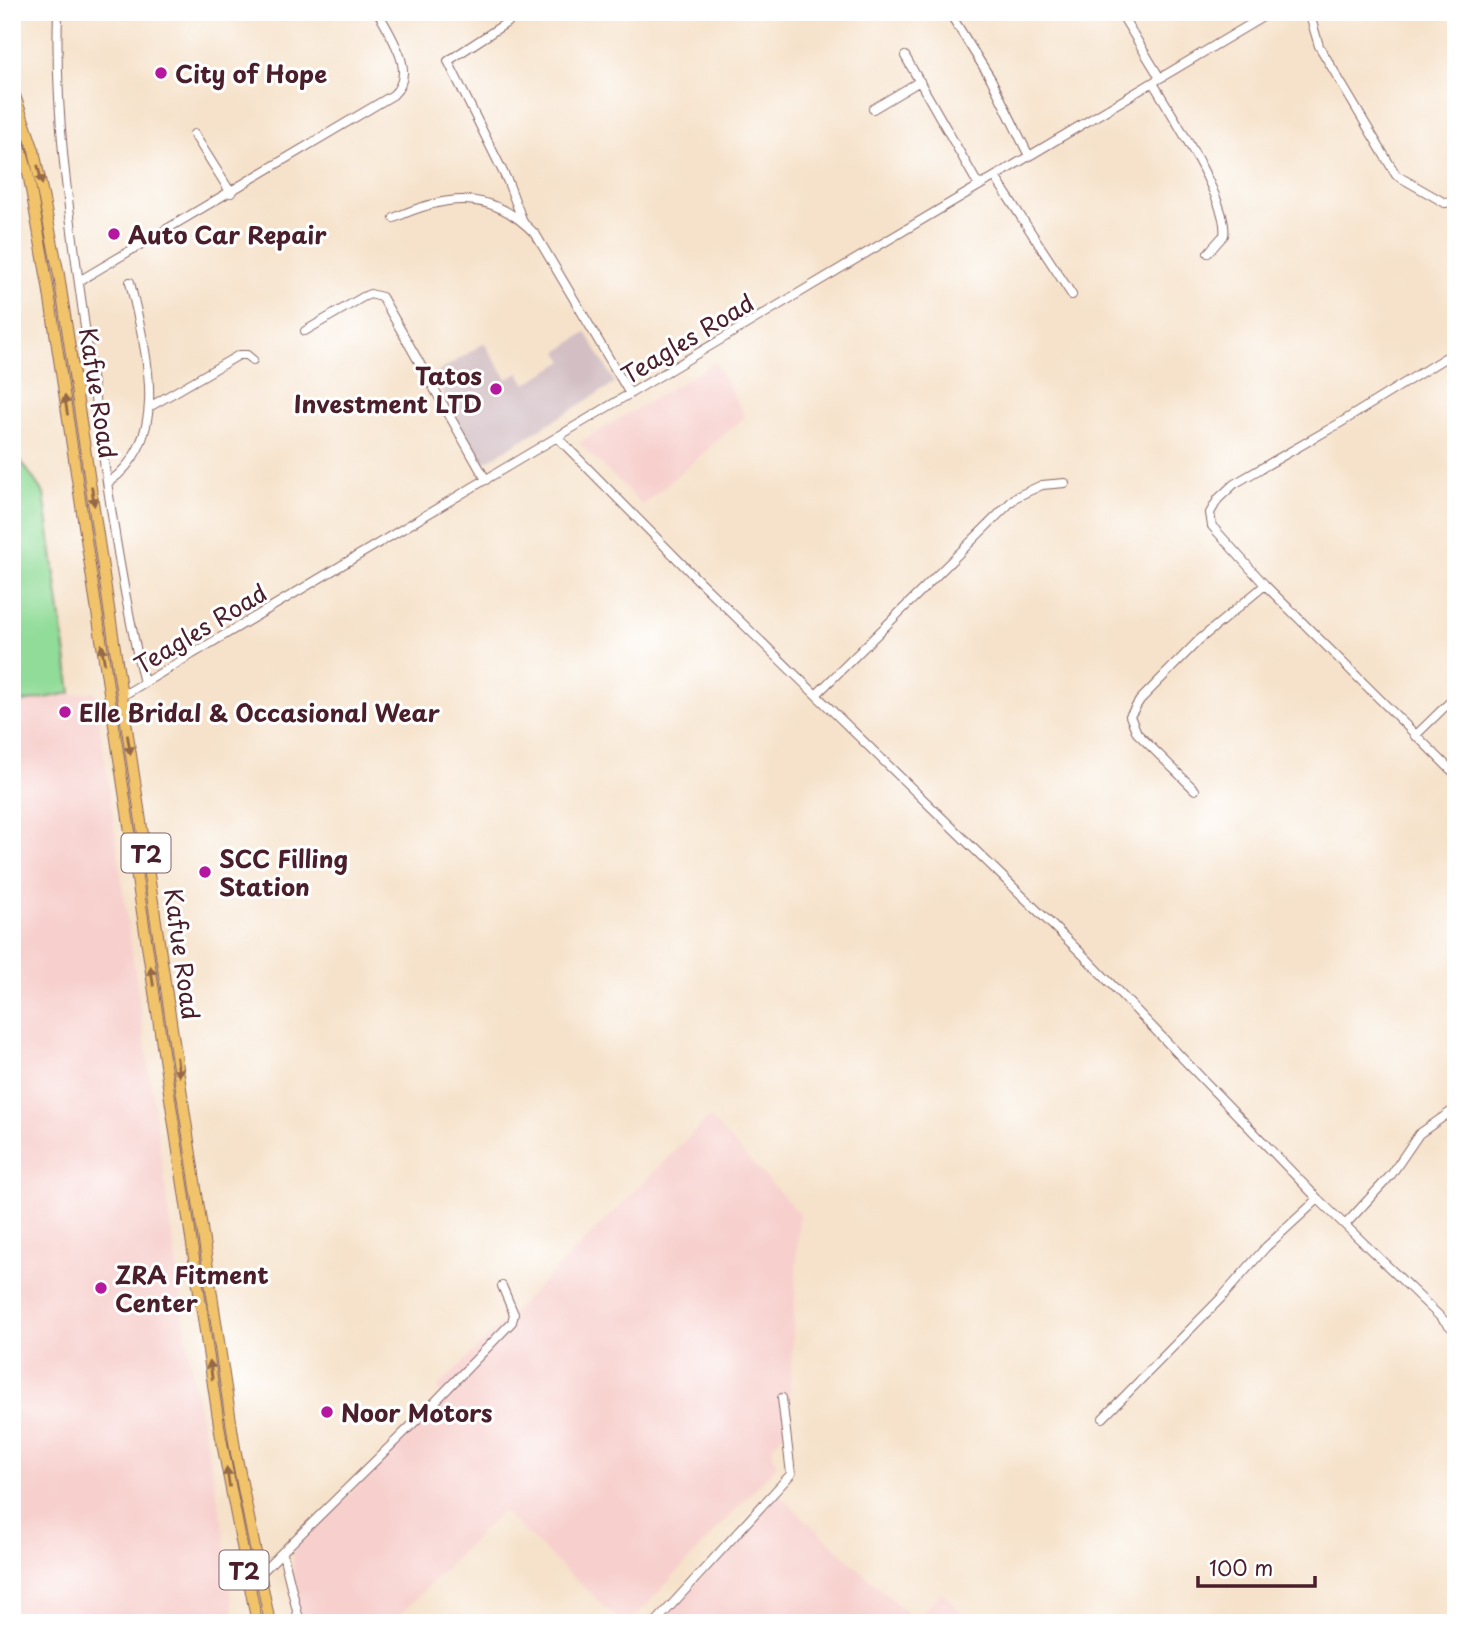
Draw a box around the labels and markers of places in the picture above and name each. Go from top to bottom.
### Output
place label: City of Hope [175,55,327,91]
marker: City of Hope [153,65,169,81]
place label: Auto Car Repair [128,216,327,252]
marker: Auto Car Repair [106,226,122,242]
place label: Tatos Investment LTD [294,357,482,421]
marker: Tatos Investment LTD [488,381,504,397]
place label: Elle Bridal & Occasional Wear [79,694,441,730]
marker: Elle Bridal & Occasional Wear [57,704,73,720]
place label: SCC Filling Station [219,840,348,904]
marker: SCC Filling Station [197,864,213,880]
place label: ZRA Fitment Center [115,1256,269,1320]
marker: ZRA Fitment Center [93,1280,109,1296]
place label: Noor Motors [341,1394,493,1430]
marker: Noor Motors [319,1404,335,1420]

